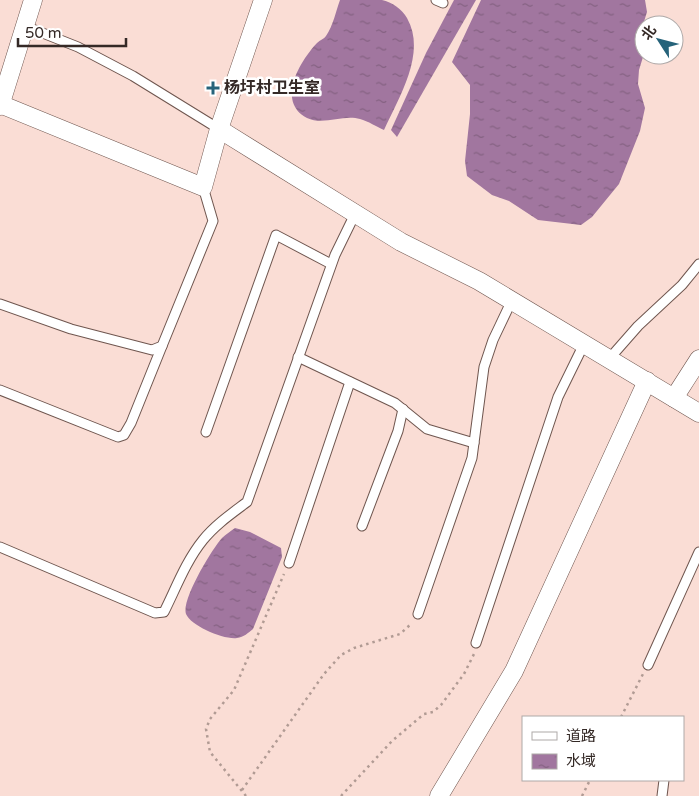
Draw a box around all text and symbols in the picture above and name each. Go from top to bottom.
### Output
scale bar [18,15,125,47]
north arrow [634,15,684,65]
text: 北 [638,22,660,43]
text: 50 m [25,24,62,42]
place label: 杨圩村卫生室 [224,78,320,98]
marker: 杨圩村卫生室 [206,81,220,95]
legend [522,716,684,781]
text: 道路 [566,727,596,745]
text: 水域 [566,752,596,770]

